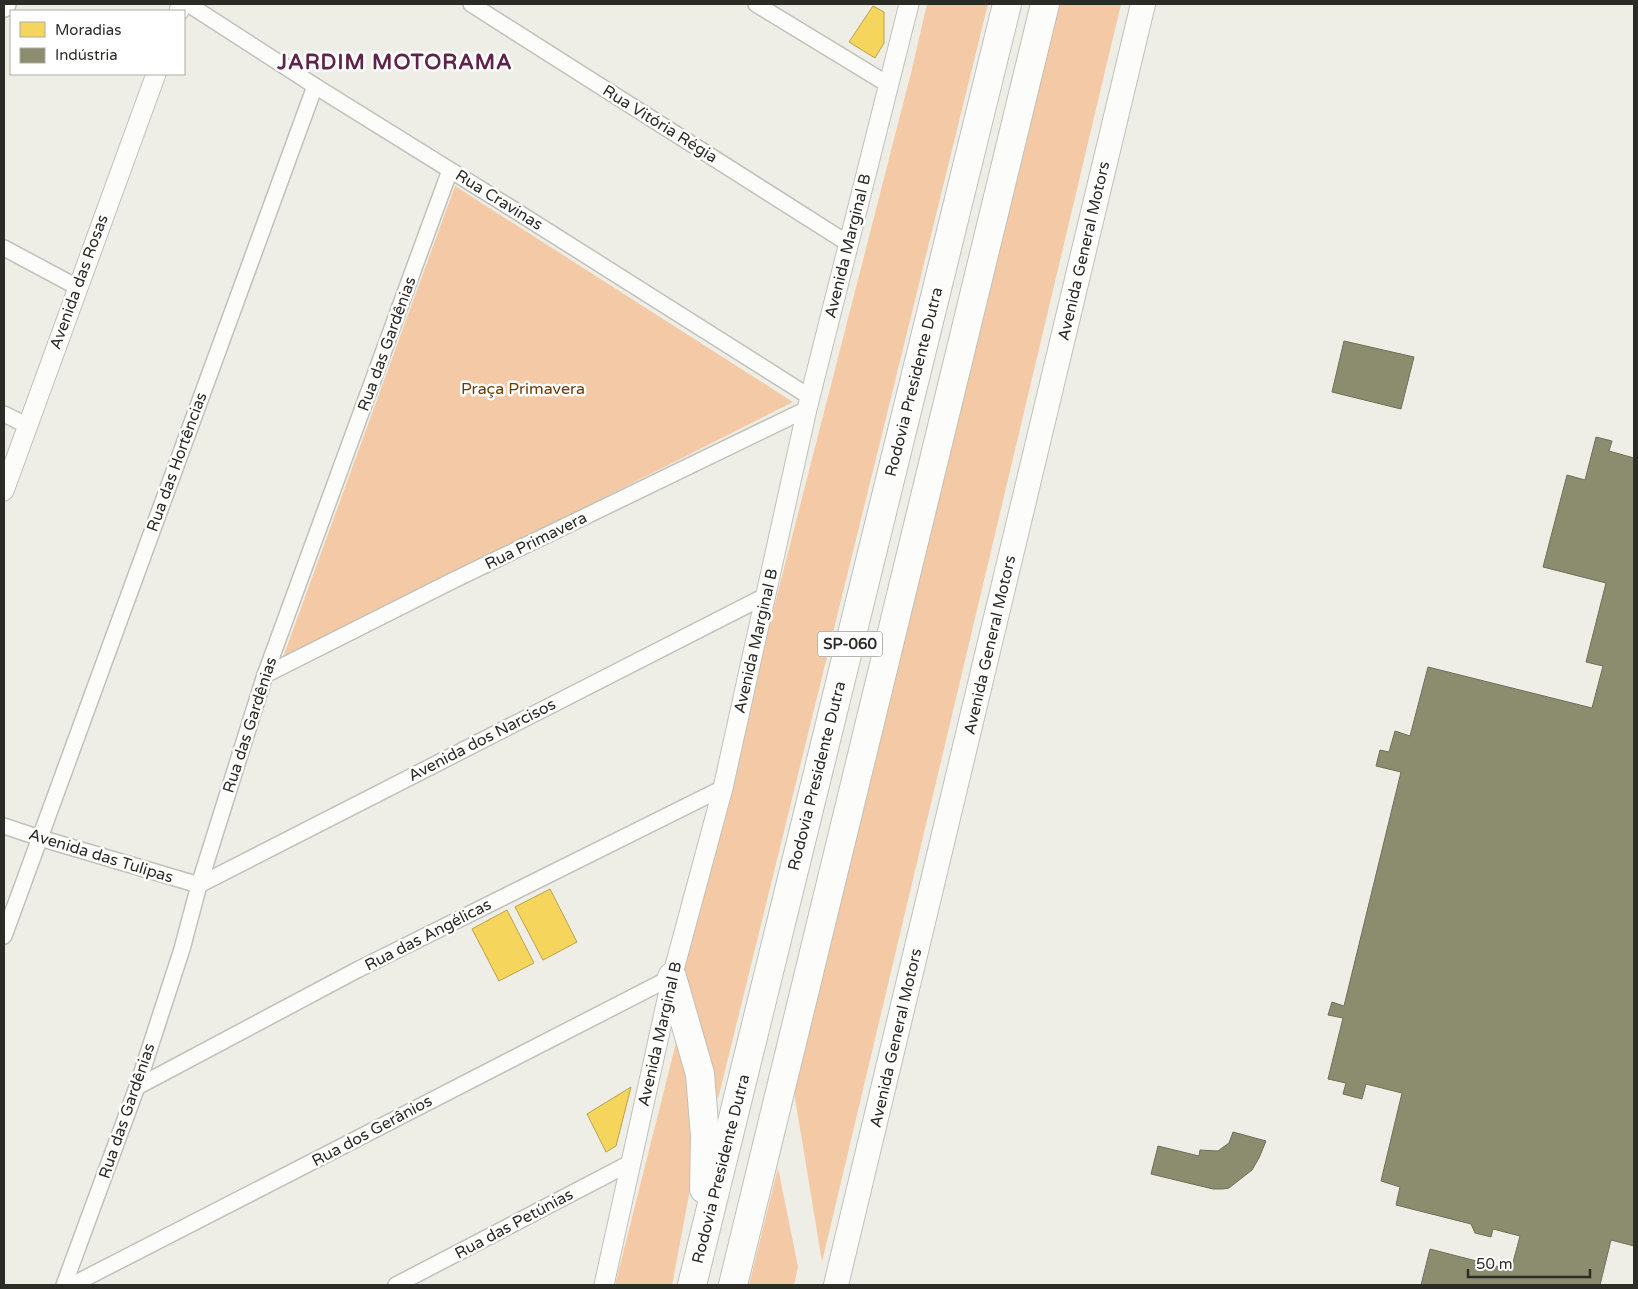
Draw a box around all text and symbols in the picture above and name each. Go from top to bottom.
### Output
legend [10,10,185,75]
text: Moradias [55,21,121,39]
text: Indústria [55,46,118,64]
district label: JARDIM MOTORAMA [276,50,513,75]
street label: Rua Vitória Régia [599,81,721,167]
street label: Avenida General Motors [1054,159,1114,343]
street label: Rua Cravinas [452,165,546,235]
street label: Avenida Marginal B [820,172,876,320]
street label: Avenida das Rosas [45,212,113,352]
street label: Rua das Gardênias [353,274,421,414]
street label: Rodovia Presidente Dutra [881,285,947,479]
park label: Praça Primavera [461,379,585,399]
street label: Rua das Hortências [142,390,212,534]
street label: Rua Primavera [482,508,590,574]
street label: Avenida General Motors [960,553,1020,737]
street label: Avenida Marginal B [730,567,782,715]
road number: SP-060 [818,632,882,656]
street label: Rua das Gardênias [219,654,281,796]
street label: Rodovia Presidente Dutra [784,679,850,873]
street label: Avenida dos Narcisos [405,694,559,786]
street label: Avenida das Tulipas [26,825,176,887]
street label: Rua das Angélicas [361,895,495,975]
street label: Avenida General Motors [866,946,926,1130]
street label: Avenida Marginal B [634,960,686,1108]
street label: Rua das Gardênias [94,1041,160,1181]
street label: Rodovia Presidente Dutra [688,1072,754,1266]
street label: Rua dos Gerânios [308,1091,436,1171]
street label: Rua das Petúnias [451,1184,577,1264]
scale bar [1468,1246,1590,1278]
text: 50 m [1476,1255,1513,1273]

